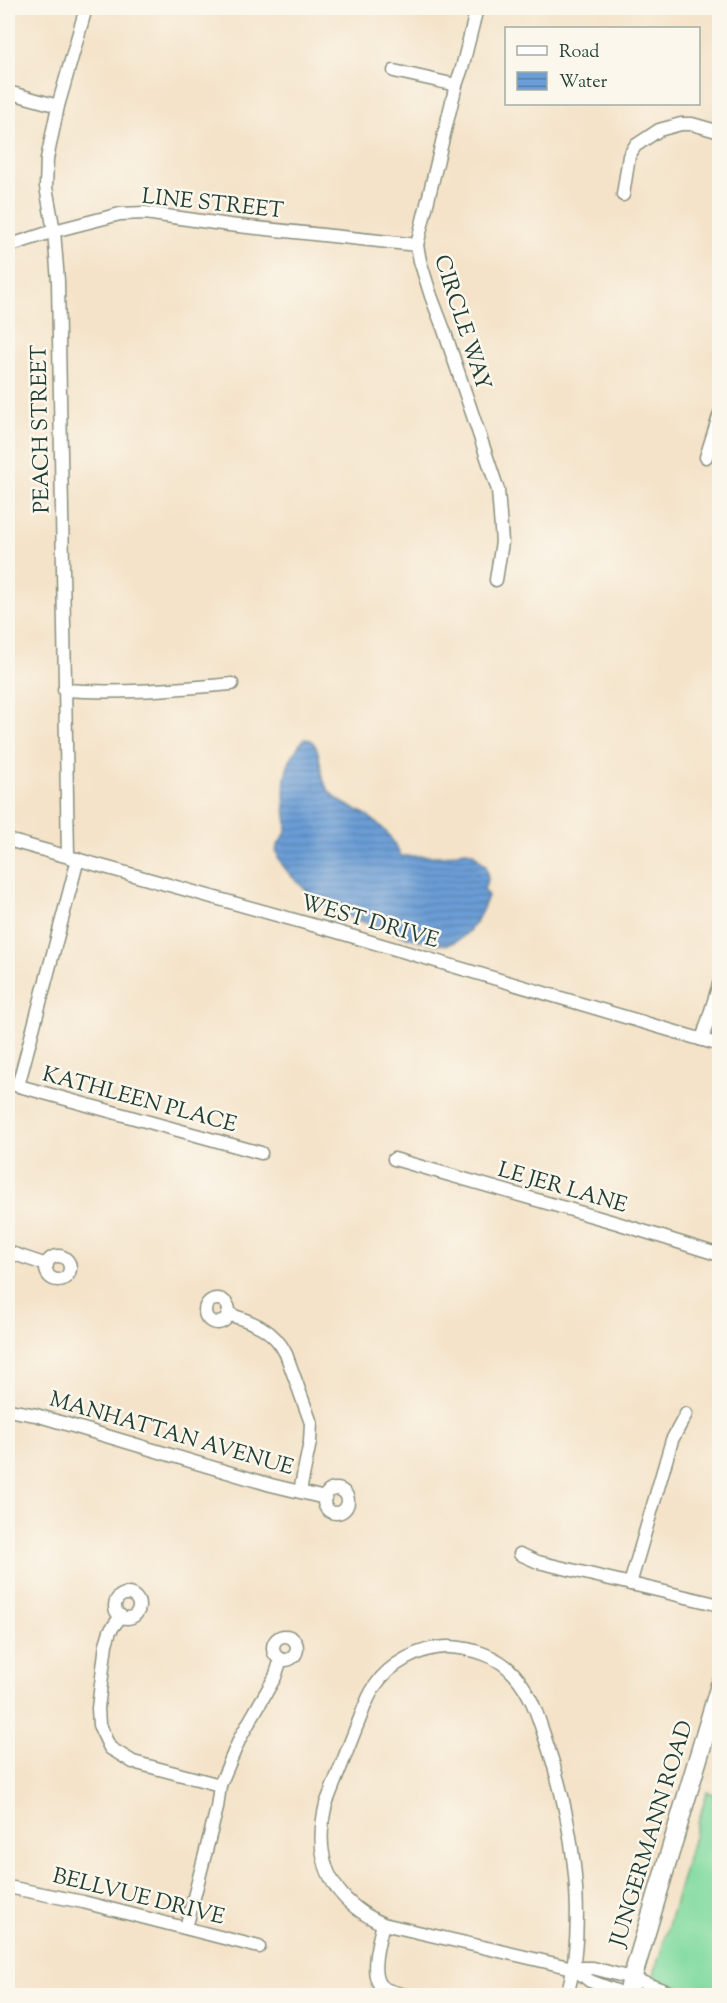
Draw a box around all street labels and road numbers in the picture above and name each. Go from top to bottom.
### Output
street label: LINE STREET [140,182,286,228]
street label: CIRCLE WAY [424,251,498,395]
street label: PEACH STREET [25,344,59,514]
street label: WEST DRIVE [296,888,442,958]
street label: KATHLEEN PLACE [38,1060,240,1142]
street label: LE JER LANE [494,1155,631,1223]
street label: MANHATTAN AVENUE [45,1385,297,1485]
street label: JUNGERMANN ROAD [603,1717,703,1952]
street label: BELLVUE DRIVE [49,1861,228,1935]

